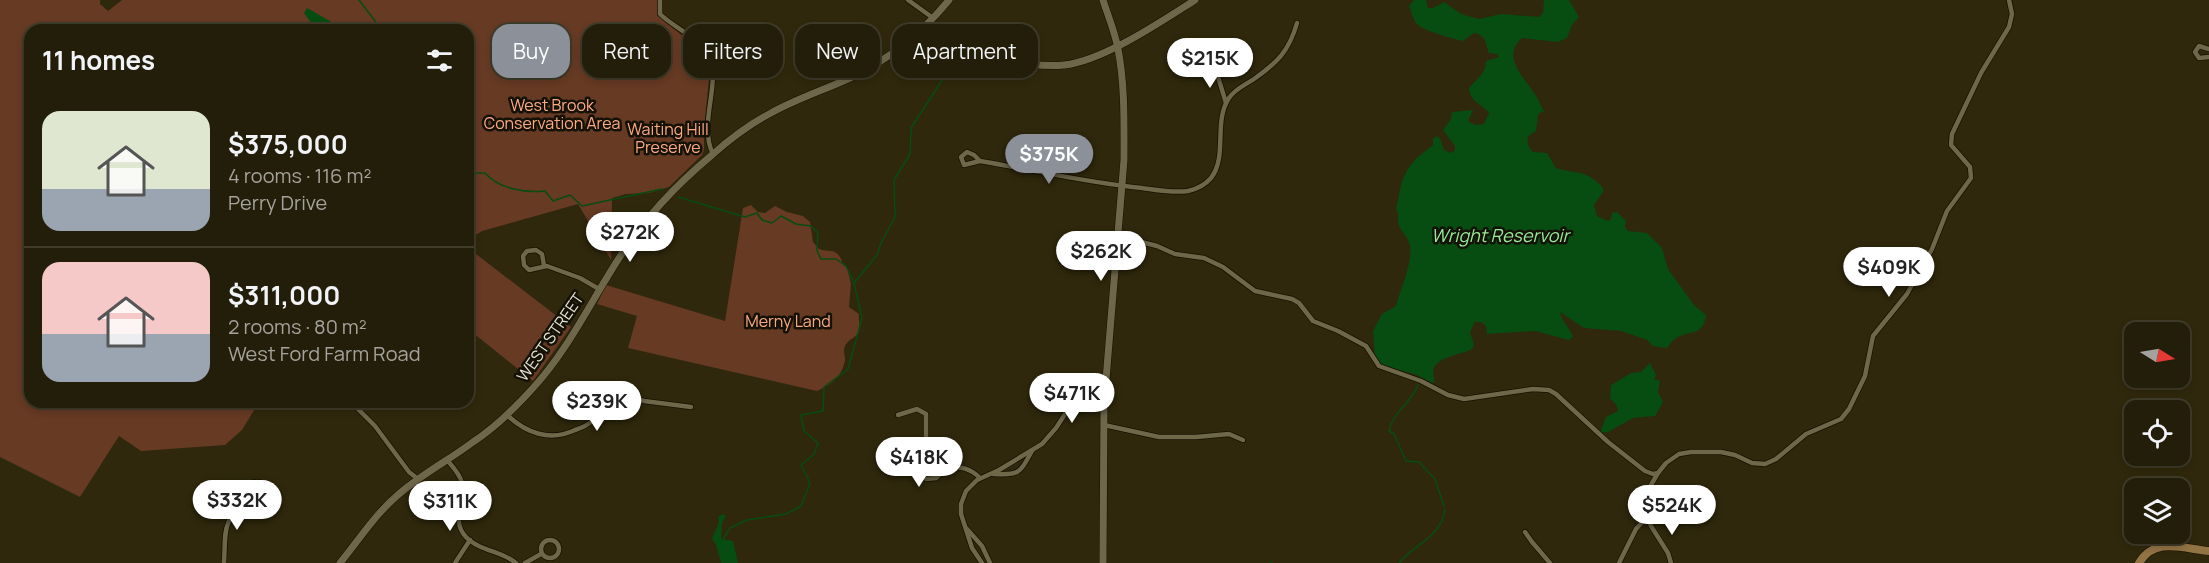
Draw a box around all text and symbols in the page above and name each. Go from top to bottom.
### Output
chip: Buy [492,24,570,78]
chip: Rent [582,24,671,78]
chip: Filters [683,24,783,78]
chip: New [795,24,880,78]
chip: Apartment [892,24,1038,78]
pin: $215K [1168,38,1252,89]
text: 11 homes [42,42,155,78]
icon: filters [423,44,456,77]
text: $215K [1181,44,1239,71]
park label: West Brook Conservation Area [484,94,620,134]
park label: Waiting Hill Preserve [627,118,709,158]
text: $375,000 [228,126,348,162]
pin: $375K [1007,134,1091,185]
icon: home [90,135,162,207]
text: $375K [1019,140,1079,167]
text: 4 rooms · 116 m² [228,162,371,189]
text: Perry Drive [228,189,327,216]
pin: $272K [588,212,672,263]
text: $272K [600,218,660,245]
water label: Wright Reservoir [1431,223,1572,247]
pin: $262K [1059,231,1143,282]
text: $262K [1070,237,1132,264]
pin: $409K [1847,247,1931,298]
text: $409K [1857,253,1921,280]
text: $311,000 [228,277,340,313]
icon: home [90,286,162,358]
street label: WEST STREET [511,288,589,386]
park label: Merny Land [745,310,831,332]
text: 2 rooms · 80 m² [228,313,367,340]
north arrow [2124,322,2190,388]
map controls [2124,322,2190,544]
text: West Ford Farm Road [228,340,421,367]
pin: $471K [1030,373,1114,424]
text: $471K [1043,379,1101,406]
pin: $239K [555,381,639,432]
text: $239K [566,387,628,414]
button: locate [2124,400,2190,466]
pin: $418K [877,437,961,488]
text: $418K [890,443,948,470]
button: layers [2124,478,2190,544]
pin: $332K [195,480,279,531]
pin: $311K [408,481,492,532]
pin: $524K [1630,485,1714,536]
text: $332K [207,486,267,513]
text: $311K [423,487,477,514]
text: $524K [1642,491,1702,518]

